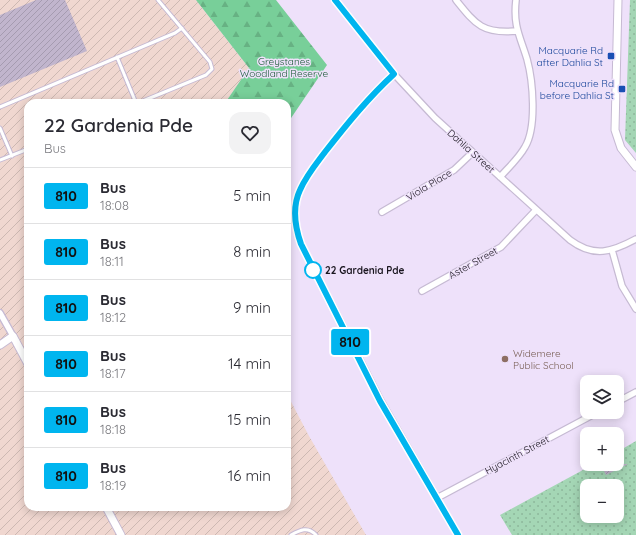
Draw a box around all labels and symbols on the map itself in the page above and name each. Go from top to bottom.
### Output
place label: Macquarie Rd after Dahlia St [537,44,604,69]
marker: Macquarie Rd after Dahlia St [606,51,616,61]
park label: Greystanes Woodland Reserve [240,55,329,80]
place label: Macquarie Rd before Dahlia St [540,77,615,102]
marker: Macquarie Rd before Dahlia St [617,84,627,94]
street label: Dahlia Street [445,126,498,176]
street label: Viola Place [404,166,455,204]
street label: Aster Street [446,244,500,282]
marker: 22 Gardenia Pde [304,261,322,279]
place label: 22 Gardenia Pde [325,264,404,277]
line badge: 810 [327,329,373,355]
place label: Widemere Public School [513,347,574,372]
marker: Widemere Public School [500,354,510,364]
street label: Hyacinth Street [483,432,552,477]

